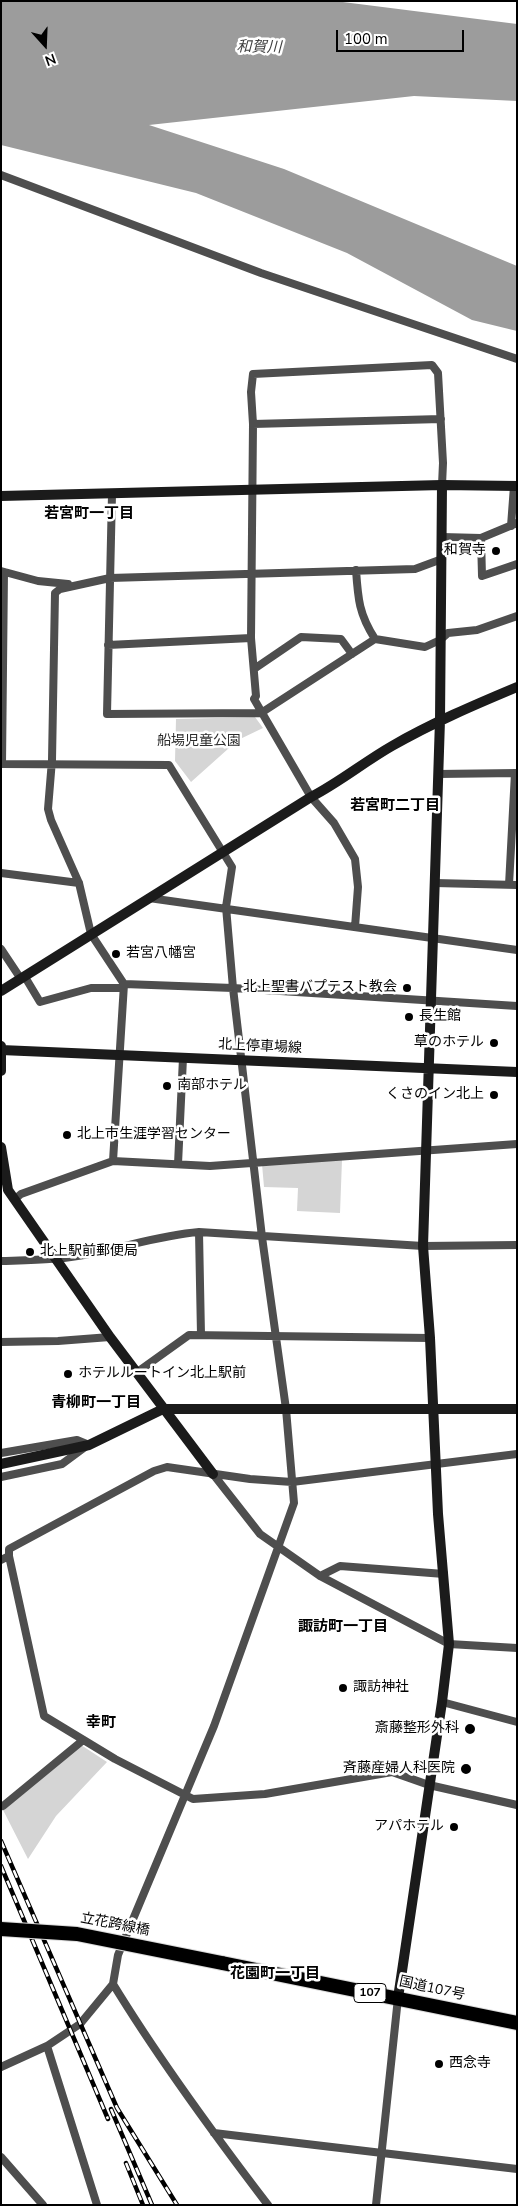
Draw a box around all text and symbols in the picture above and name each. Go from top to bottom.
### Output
north arrow [20,20,70,70]
scale bar [338,20,466,52]
text: 100 m [344,29,388,49]
water label: 和賀川 [236,39,282,57]
text: N [42,49,58,70]
district label: 若宮町一丁目 [44,505,134,523]
place label: 和賀寺 [444,543,486,559]
marker: 和賀寺 [490,545,502,557]
park label: 船場児童公園 [157,734,241,750]
district label: 若宮町二丁目 [350,797,440,815]
place label: 若宮八幡宮 [126,946,196,962]
marker: 若宮八幡宮 [110,948,122,960]
place label: 北上聖書バプテスト教会 [243,980,397,996]
marker: 北上聖書バプテスト教会 [401,982,413,994]
place label: 長生館 [419,1009,461,1025]
marker: 長生館 [403,1011,415,1023]
place label: 草のホテル [414,1035,484,1051]
street label: 北上停車場線 [218,1036,302,1058]
marker: 草のホテル [488,1037,500,1049]
place label: 南部ホテル [177,1078,247,1094]
marker: 南部ホテル [161,1080,173,1092]
place label: くさのイン北上 [386,1087,484,1103]
marker: くさのイン北上 [488,1089,500,1101]
place label: 北上市生涯学習センター [77,1127,231,1143]
marker: 北上市生涯学習センター [61,1129,73,1141]
place label: 北上駅前郵便局 [40,1244,138,1260]
marker: 北上駅前郵便局 [24,1246,36,1258]
place label: ホテルルートイン北上駅前 [78,1366,246,1382]
marker: ホテルルートイン北上駅前 [62,1368,74,1380]
district label: 青柳町一丁目 [51,1394,141,1412]
district label: 諏訪町一丁目 [298,1618,388,1636]
place label: 諏訪神社 [353,1680,409,1696]
marker: 諏訪神社 [337,1682,349,1694]
district label: 幸町 [86,1714,116,1732]
place label: 斎藤整形外科 [375,1721,459,1737]
marker: 斎藤整形外科 [463,1722,477,1736]
place label: 斉藤産婦人科医院 [343,1761,455,1777]
marker: 斉藤産婦人科医院 [459,1762,473,1776]
place label: アパホテル [374,1819,444,1835]
marker: アパホテル [448,1821,460,1833]
street label: 立花跨線橋 [79,1910,151,1940]
district label: 花園町一丁目 [230,1965,320,1983]
street label: 国道107号 [397,1974,467,2004]
road number: 107 [354,1984,386,2002]
place label: 西念寺 [449,2056,491,2072]
marker: 西念寺 [433,2058,445,2070]

